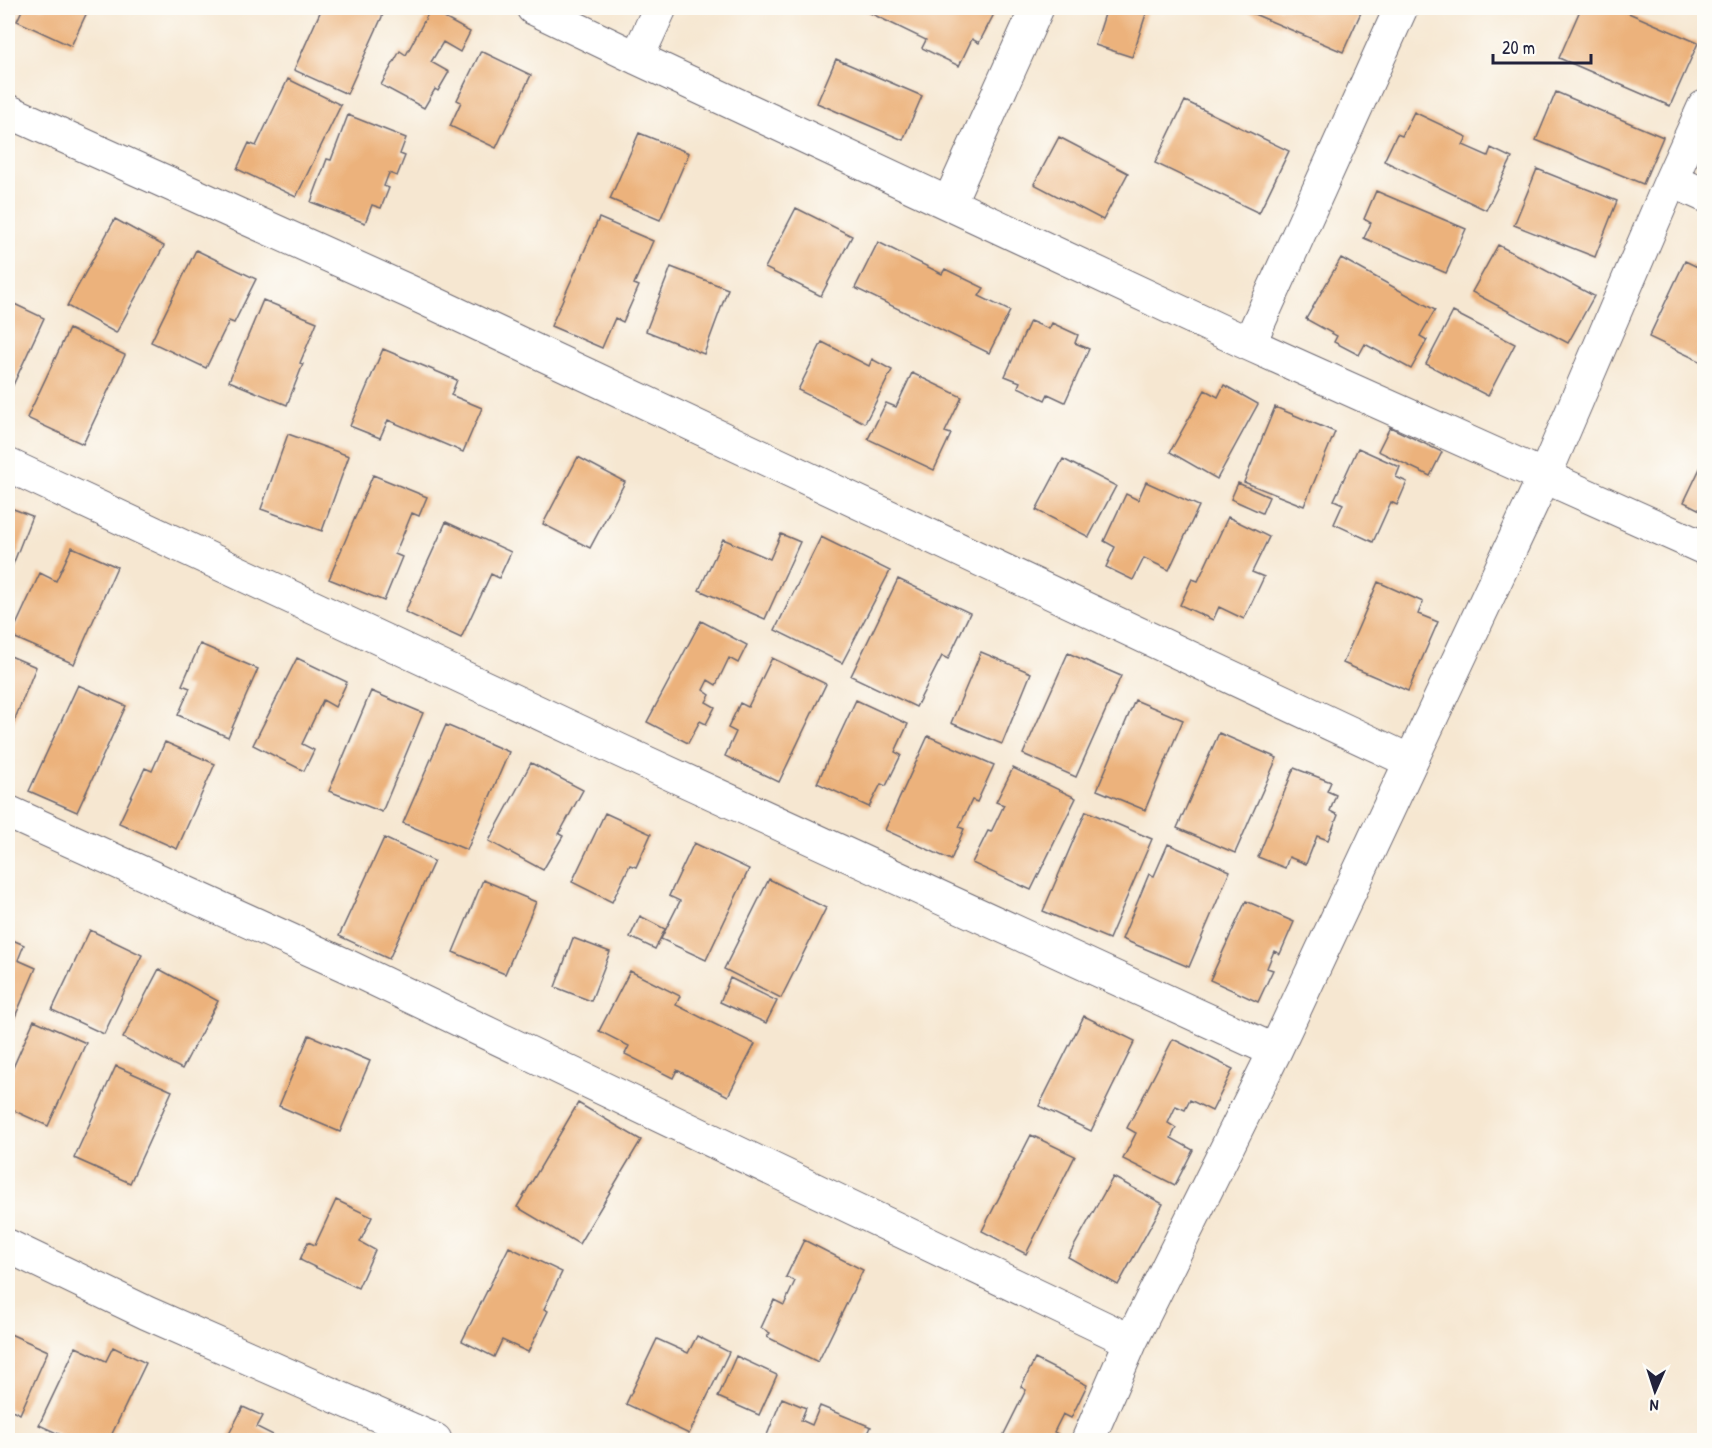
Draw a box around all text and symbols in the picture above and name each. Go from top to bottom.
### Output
scale bar [1493,27,1590,65]
text: 20 m [1502,35,1535,60]
north arrow [1625,1361,1685,1421]
text: N [1649,1395,1659,1417]

